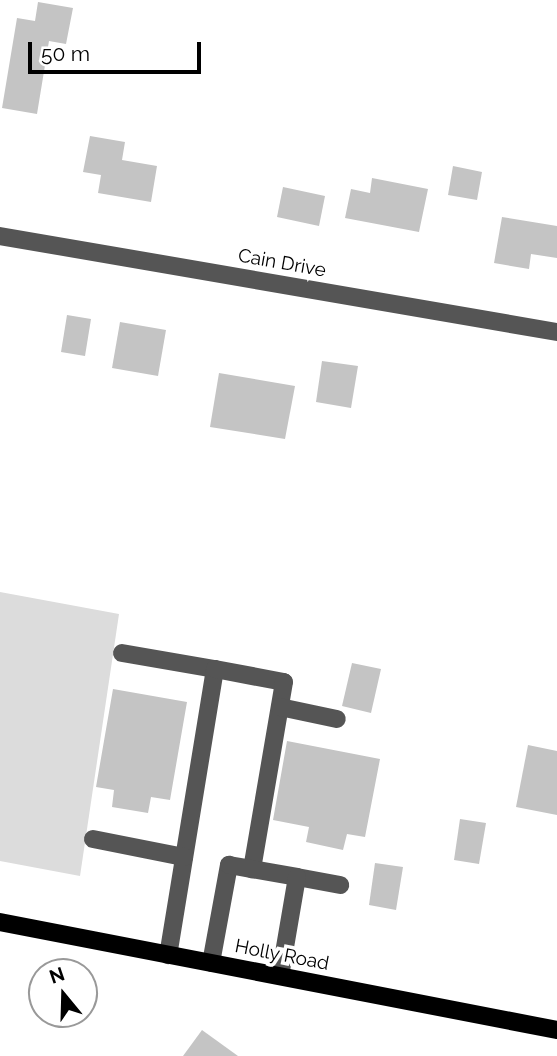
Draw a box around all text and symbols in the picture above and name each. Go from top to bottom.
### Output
scale bar [32,28,205,72]
text: 50 m [41,41,90,66]
street label: Cain Drive [236,244,328,282]
street label: Holly Road [233,935,331,975]
north arrow [28,958,98,1028]
text: N [46,962,67,988]

